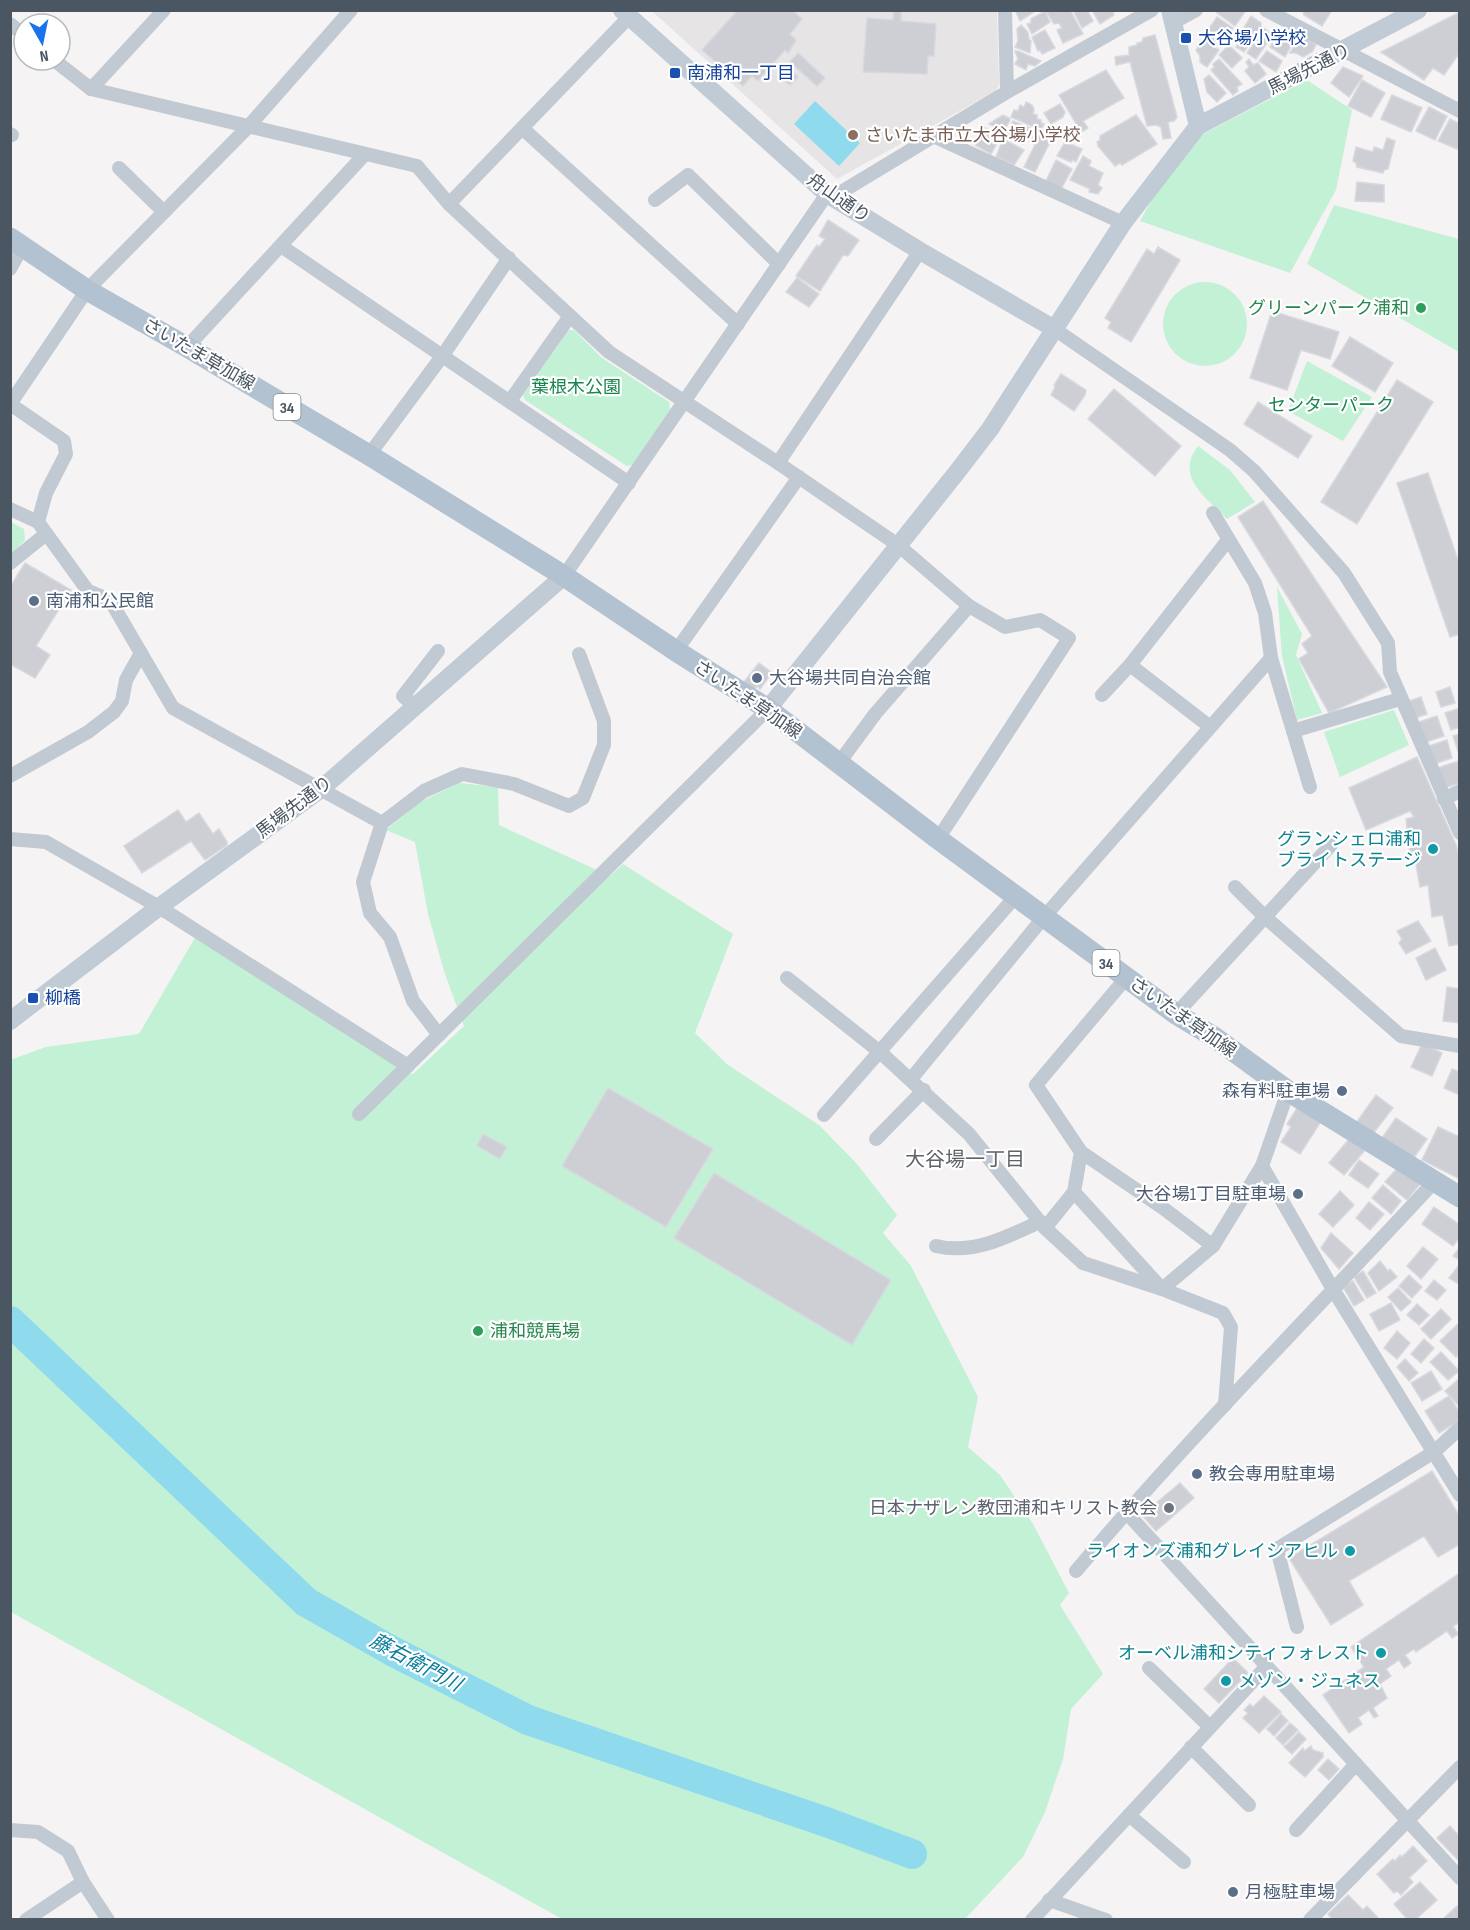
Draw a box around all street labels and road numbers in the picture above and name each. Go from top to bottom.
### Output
street label: 馬場先通り [1264,40,1354,99]
street label: 舟山通り [803,169,874,228]
street label: さいたま草加線 [139,314,258,395]
road number: 34 [274,394,300,420]
street label: さいたま草加線 [690,656,806,743]
street label: 馬場先通り [252,772,337,843]
road number: 34 [1092,950,1120,976]
street label: さいたま草加線 [1125,973,1240,1062]

